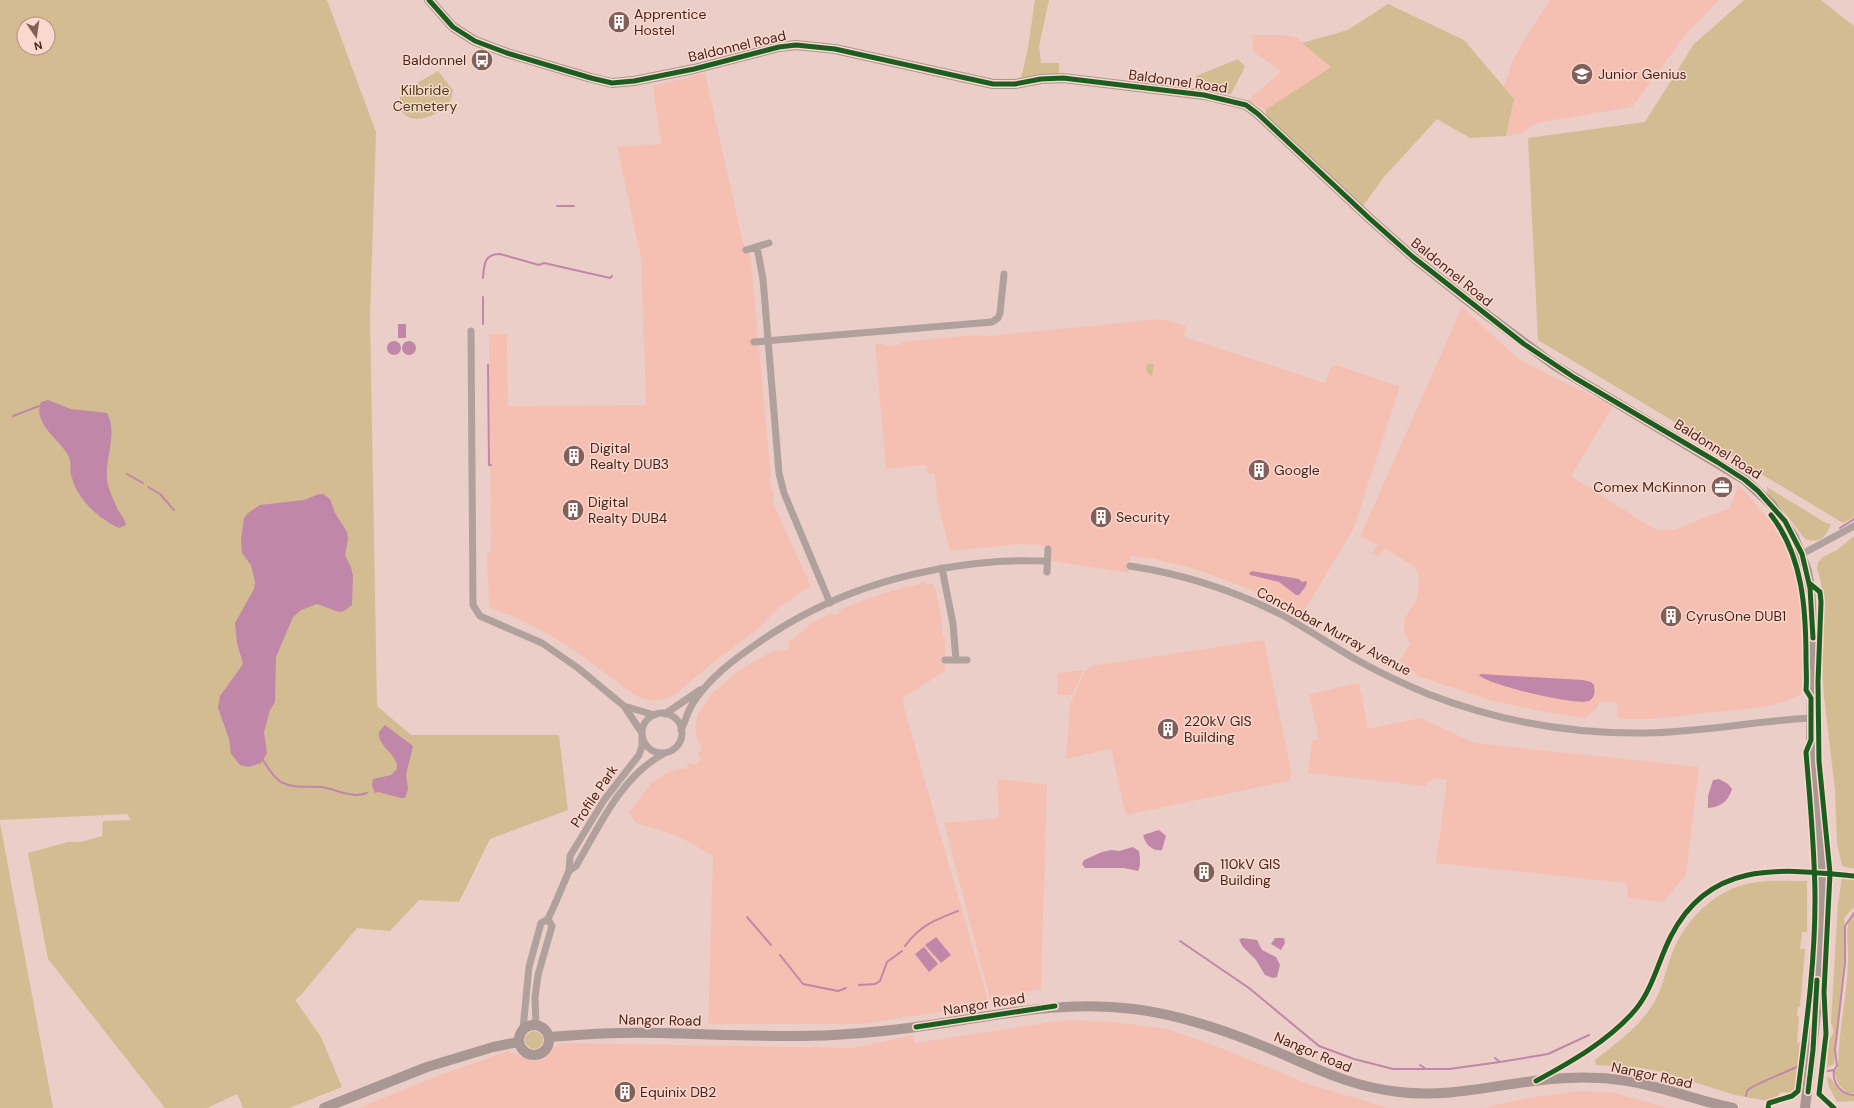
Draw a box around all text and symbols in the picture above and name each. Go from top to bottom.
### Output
place label: Apprentice Hostel [634,5,707,39]
building icon: Apprentice Hostel [606,9,632,35]
north arrow [16,16,56,56]
street label: Baldonnel Road [686,26,788,66]
text: N [33,38,44,53]
bus stop icon: Baldonnel [469,47,495,73]
place label: Baldonnel [403,51,466,69]
school or university icon: Junior Genius [1569,61,1595,87]
street label: Baldonnel Road [1127,65,1229,97]
place label: Junior Genius [1598,65,1687,83]
park label: Kilbride Cemetery [393,81,457,115]
street label: Baldonnel Road [1408,234,1496,310]
street label: Baldonnel Road [1671,415,1765,483]
place label: Digital Realty DUB3 [590,439,669,473]
building icon: Digital Realty DUB3 [561,443,587,469]
building icon: Google [1246,457,1272,483]
place label: Google [1274,461,1320,479]
office icon: Comex McKinnon [1709,474,1735,500]
place label: Comex McKinnon [1593,478,1706,496]
place label: Digital Realty DUB4 [588,493,668,527]
building icon: Digital Realty DUB4 [560,497,586,523]
building icon: Security [1088,504,1114,530]
place label: Security [1116,508,1170,526]
street label: Conchobar Murray Avenue [1254,583,1414,679]
building icon: CyrusOne DUB1 [1658,603,1684,629]
place label: CyrusOne DUB1 [1686,607,1786,625]
place label: 220kV GIS Building [1184,712,1252,746]
building icon: 220kV GIS Building [1155,716,1181,742]
street label: Profile Park [566,761,622,831]
place label: 110kV GIS Building [1220,855,1280,889]
building icon: 110kV GIS Building [1191,859,1217,885]
street label: Nangor Road [942,989,1026,1019]
street label: Nangor Road [619,1010,701,1030]
street label: Nangor Road [1271,1028,1355,1076]
street label: Nangor Road [1610,1058,1694,1092]
building icon: Equinix DB2 [612,1079,638,1105]
place label: Equinix DB2 [640,1083,716,1101]

